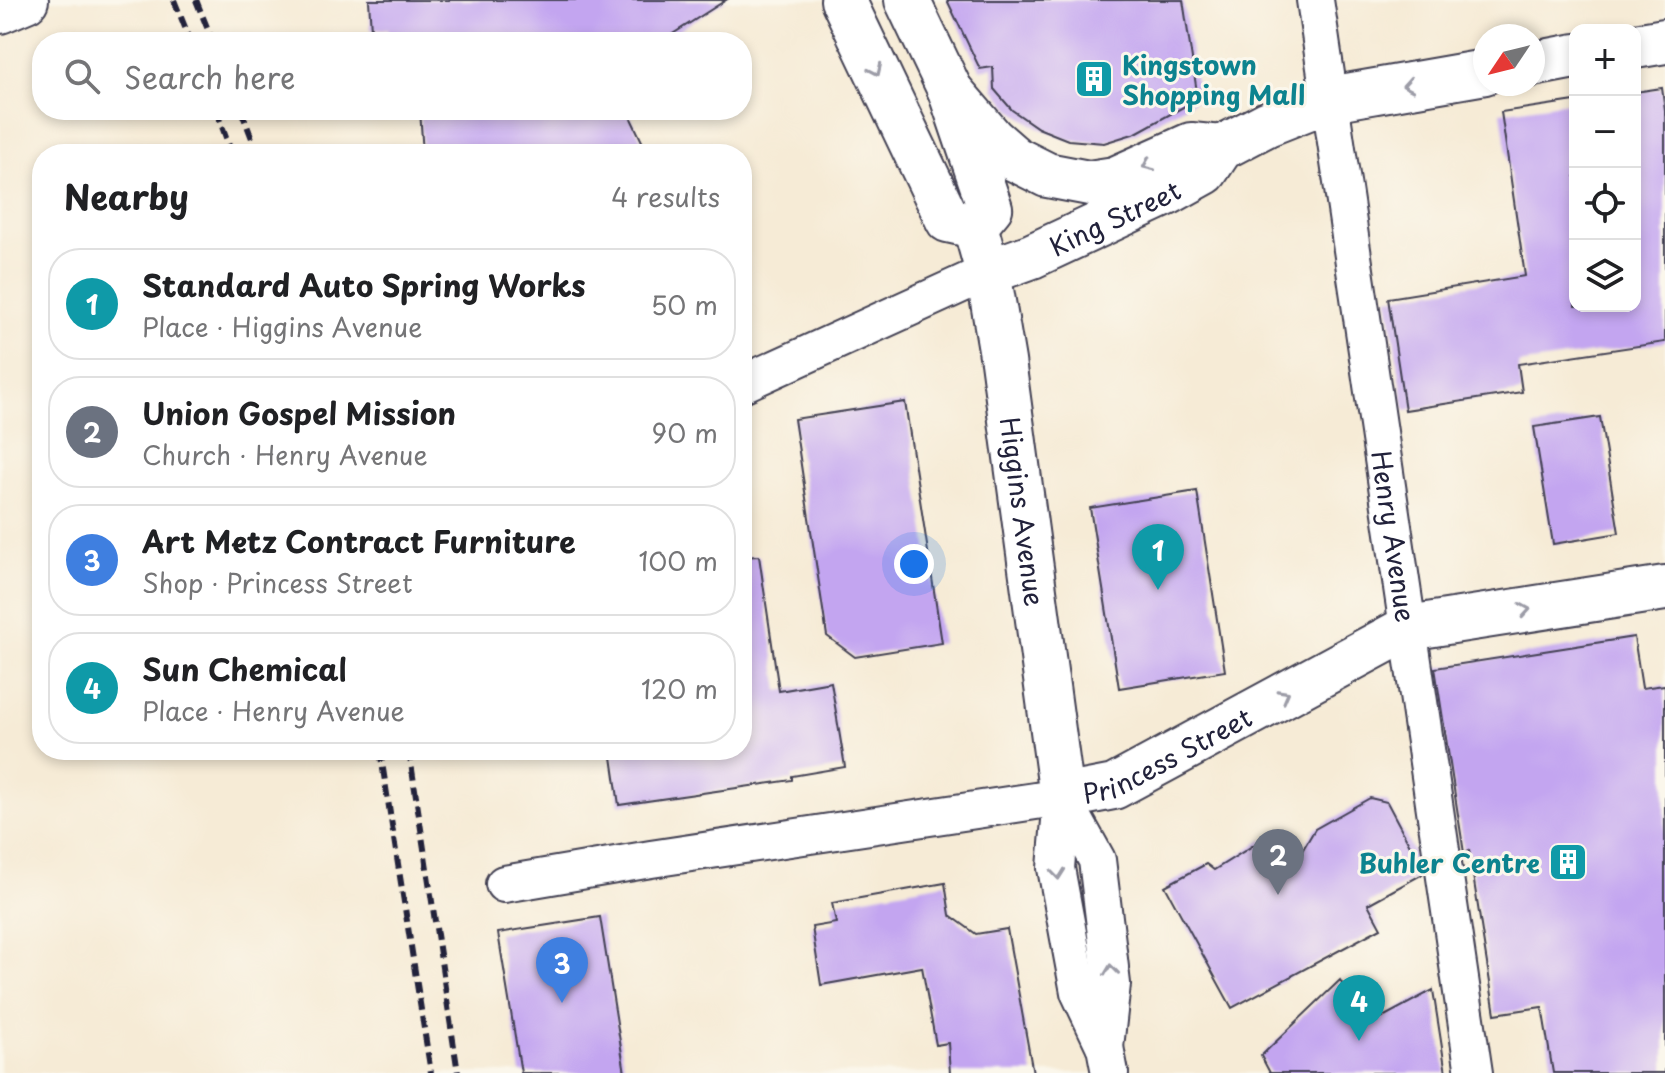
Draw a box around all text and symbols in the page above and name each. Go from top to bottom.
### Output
north arrow [1473,24,1545,96]
map controls [1569,24,1641,312]
button: + [1569,24,1641,96]
search box [32,32,752,120]
place label: Kingstown Shopping Mall [1122,45,1305,114]
icon: search [60,54,104,98]
text: Search here [124,54,296,99]
building icon: Kingstown Shopping Mall [1073,58,1115,100]
one-way arrow [867,62,882,77]
one-way arrow [1401,76,1415,93]
button: − [1569,96,1641,168]
one-way arrow [1141,155,1156,171]
button: locate [1569,168,1641,240]
text: Nearby [64,170,189,222]
street label: King Street [1043,170,1188,265]
text: 4 results [611,177,720,216]
button: layers [1569,240,1641,312]
text: Standard Auto Spring Works [142,262,586,307]
text: 1 [86,285,98,324]
text: 50 m [651,285,718,324]
text: Place · Higgins Avenue [142,307,422,346]
text: Union Gospel Mission [142,390,456,435]
text: 2 [83,413,101,452]
text: 90 m [651,413,718,452]
street label: Higgins Avenue [991,415,1055,609]
text: Church · Henry Avenue [142,435,428,474]
street label: Henry Avenue [1362,448,1426,625]
text: Art Metz Contract Furniture [142,518,576,563]
pin: 1 [1132,524,1184,590]
text: 3 [83,541,101,580]
text: 100 m [638,541,718,580]
your location [894,544,934,584]
text: Shop · Princess Street [142,563,413,602]
one-way arrow [1519,602,1532,619]
text: Sun Chemical [142,646,347,691]
text: 4 [83,669,101,708]
text: 120 m [641,669,718,708]
one-way arrow [1276,690,1290,705]
text: Place · Henry Avenue [142,691,405,730]
street label: Princess Street [1079,697,1258,812]
pin: 2 [1252,829,1304,895]
building icon: Buhler Centre [1547,841,1589,883]
place label: Buhler Centre [1358,843,1540,882]
one-way arrow [1050,868,1067,881]
pin: 3 [536,937,588,1003]
one-way arrow [1102,963,1119,976]
pin: 4 [1333,975,1385,1041]

